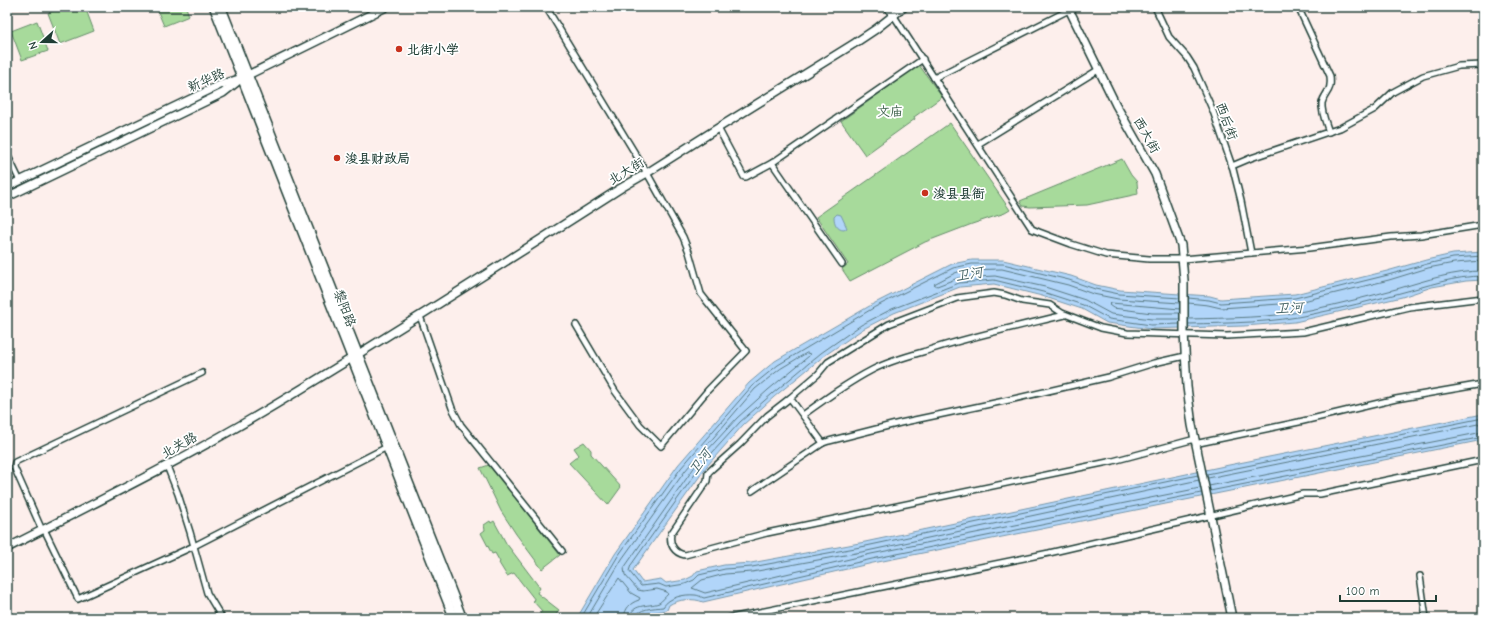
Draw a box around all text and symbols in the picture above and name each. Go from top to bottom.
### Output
north arrow [22,22,62,62]
text: N [26,40,40,51]
place label: 北街小学 [407,42,459,57]
marker: 北街小学 [394,44,404,54]
street label: 新华路 [185,65,227,95]
street label: 西后街 [1213,100,1241,142]
park label: 文庙 [877,104,903,119]
street label: 西大街 [1131,114,1163,156]
place label: 浚县财政局 [345,151,410,166]
marker: 浚县财政局 [332,153,342,163]
street label: 北大街 [605,155,647,187]
place label: 浚县县衙 [933,186,985,201]
marker: 浚县县衙 [920,188,930,198]
water label: 卫河 [954,263,986,285]
street label: 黎阳路 [331,287,359,329]
water label: 卫河 [1275,299,1305,317]
street label: 北关路 [158,429,200,461]
water label: 卫河 [685,444,716,478]
scale bar [1340,577,1436,603]
text: 100 m [1346,584,1379,598]

